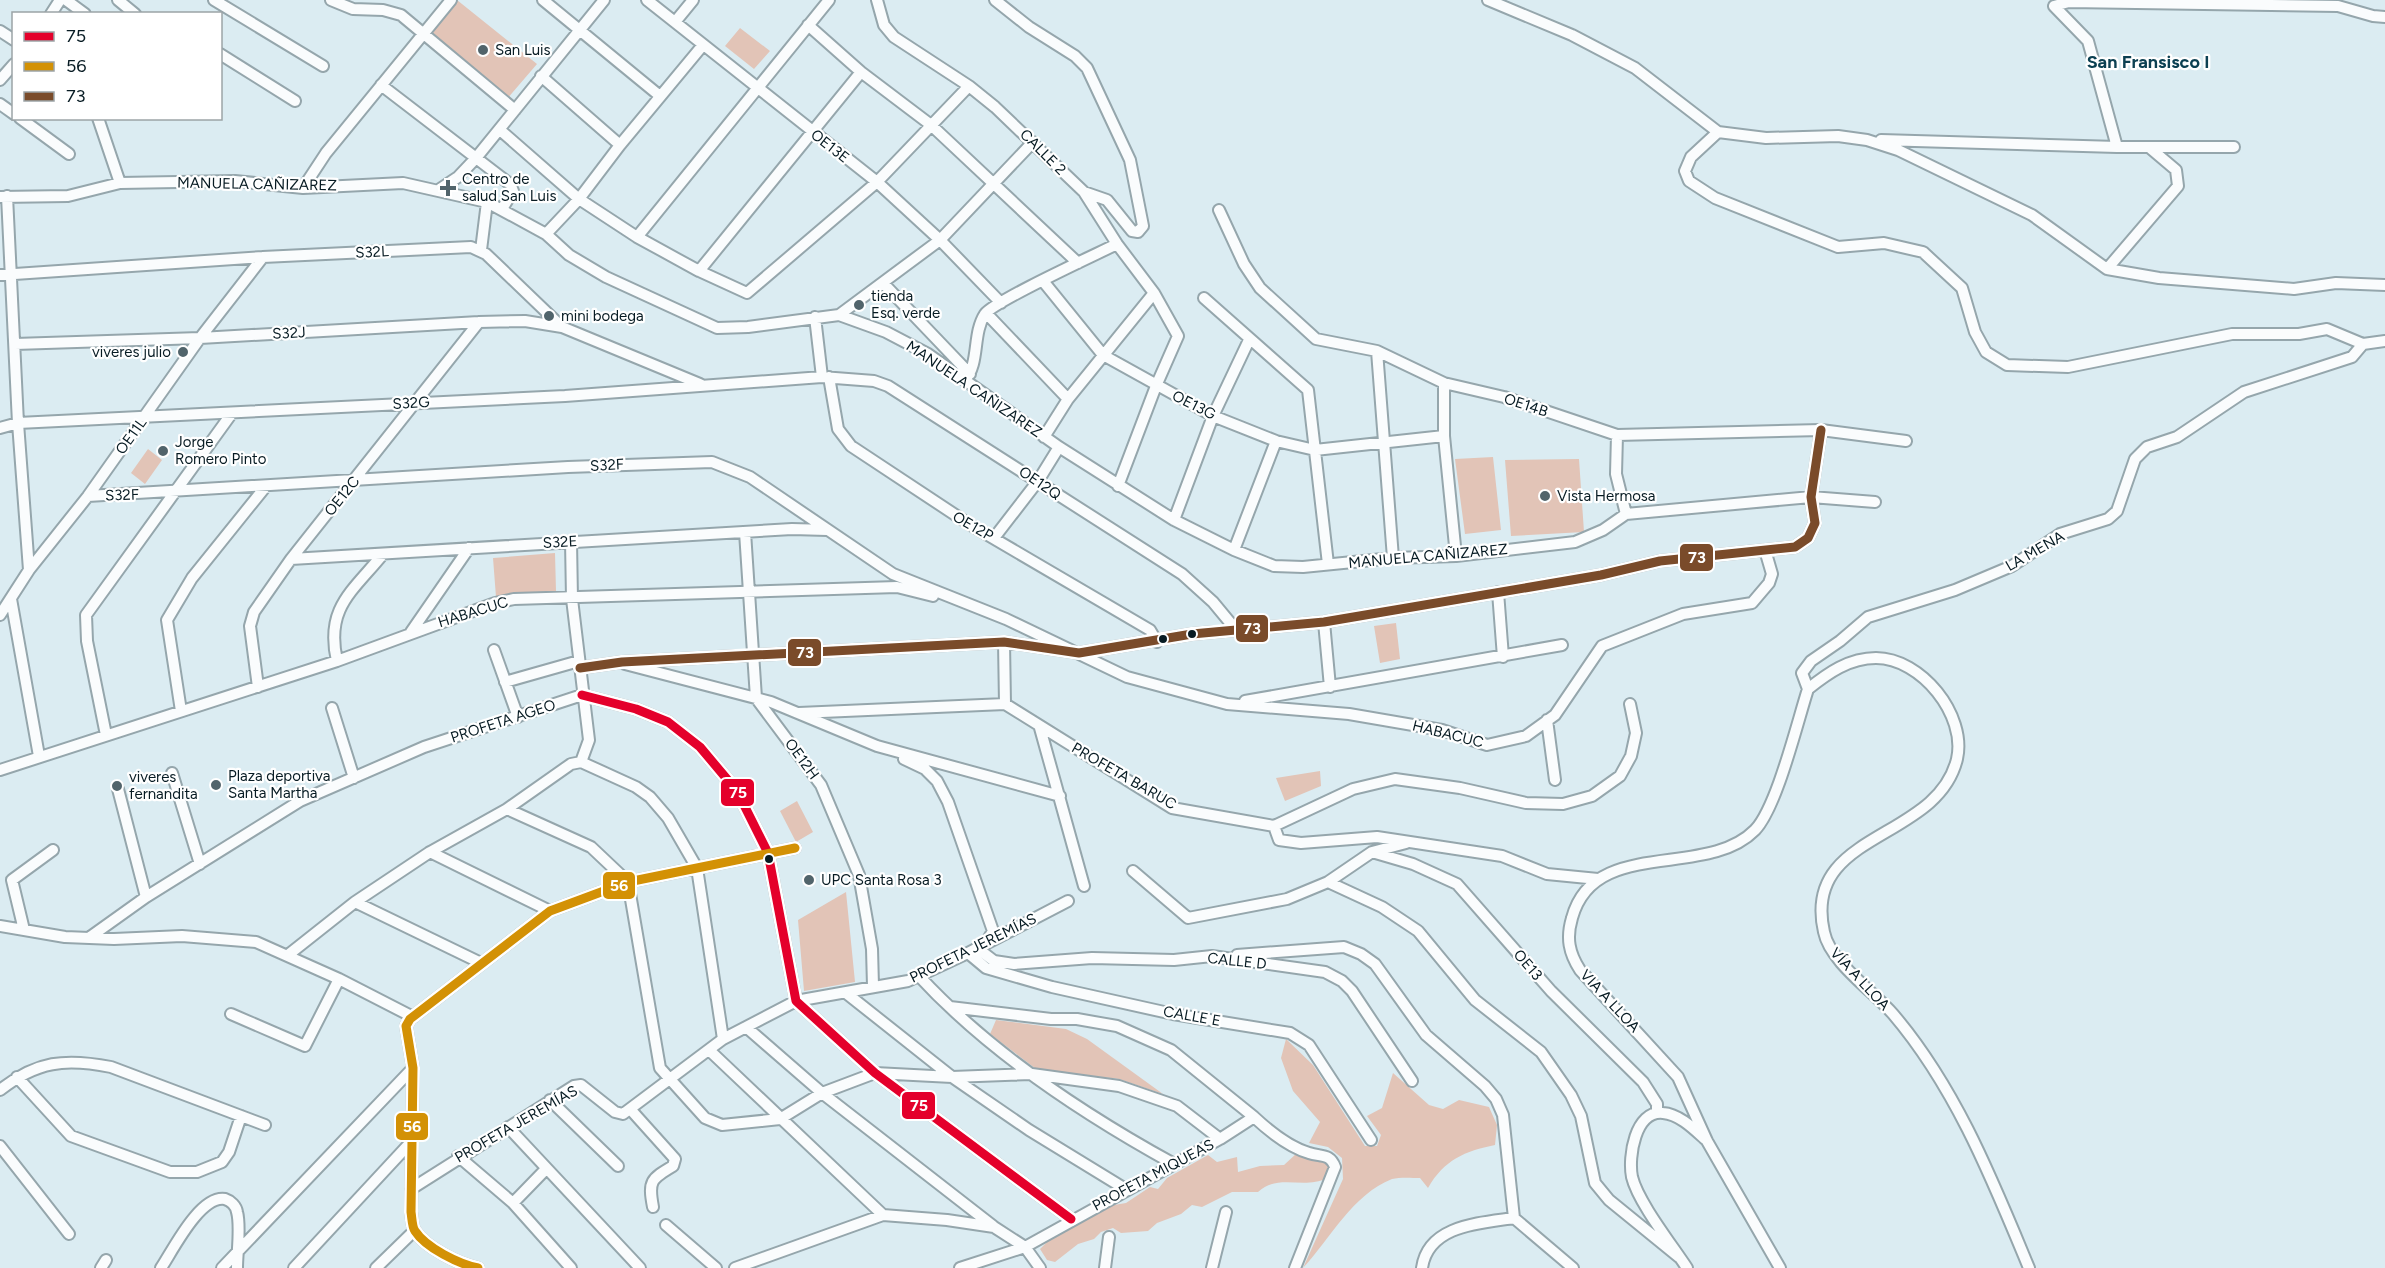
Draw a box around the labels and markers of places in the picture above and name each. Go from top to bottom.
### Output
place label: San Luis [495,41,551,59]
marker: San Luis [476,43,490,57]
place label: Centro de salud San Luis [462,170,556,205]
marker: Centro de salud San Luis [439,179,457,197]
place label: tienda Esq. verde [871,287,940,322]
marker: tienda Esq. verde [852,298,866,312]
place label: mini bodega [561,307,644,325]
marker: mini bodega [542,309,556,323]
place label: viveres julio [92,343,171,361]
marker: viveres julio [176,345,190,359]
place label: Jorge Romero Pinto [175,433,267,468]
marker: Jorge Romero Pinto [156,444,170,458]
place label: Vista Hermosa [1557,487,1655,505]
marker: Vista Hermosa [1538,489,1552,503]
unlabelled marker [1186,628,1198,640]
unlabelled marker [1157,633,1169,645]
place label: Plaza deportiva Santa Martha [228,767,330,802]
place label: viveres fernandita [129,768,198,803]
marker: Plaza deportiva Santa Martha [209,778,223,792]
marker: viveres fernandita [110,779,124,793]
unlabelled marker [763,853,775,865]
place label: UPC Santa Rosa 3 [821,871,942,889]
marker: UPC Santa Rosa 3 [802,873,816,887]

